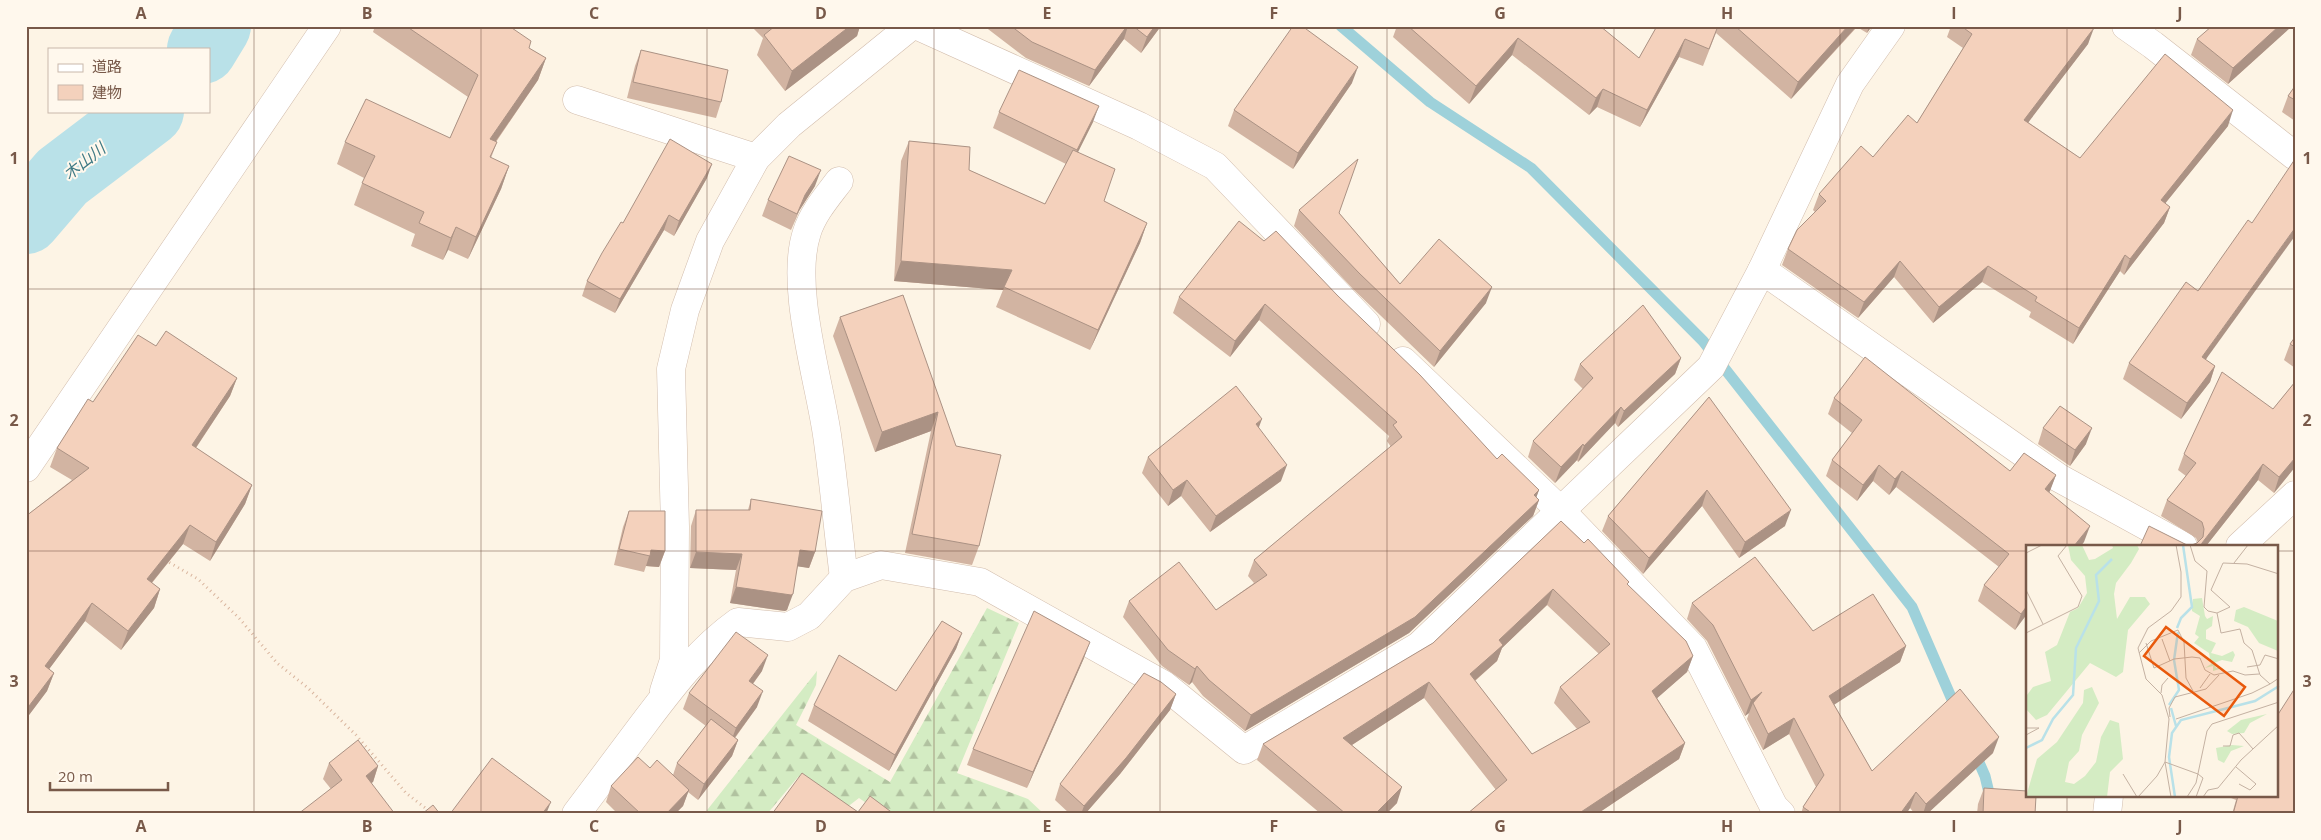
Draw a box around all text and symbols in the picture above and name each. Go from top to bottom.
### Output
text: A [135,2,147,24]
text: B [362,2,372,24]
text: C [589,2,599,24]
text: D [815,2,827,24]
text: E [1043,2,1052,24]
text: F [1270,2,1278,24]
text: G [1494,2,1506,24]
text: H [1721,2,1733,24]
text: I [1951,2,1957,24]
text: J [2175,2,2183,24]
legend [48,48,210,112]
text: 道路 [92,56,122,76]
text: 建物 [92,82,122,102]
water label: 木山川 [58,136,111,184]
text: 1 [9,147,19,169]
text: 1 [2302,147,2312,169]
text: 2 [9,409,19,431]
text: 2 [2302,409,2312,431]
inset map [2026,545,2278,798]
text: 3 [9,670,19,692]
text: 3 [2302,670,2312,692]
scale bar [50,760,168,792]
text: 20 m [58,766,93,786]
text: A [135,815,147,837]
text: B [362,815,372,837]
text: C [589,815,599,837]
text: D [815,815,827,837]
text: E [1043,815,1052,837]
text: F [1270,815,1278,837]
text: G [1494,815,1506,837]
text: H [1721,815,1733,837]
text: I [1951,815,1957,837]
text: J [2175,815,2183,837]

